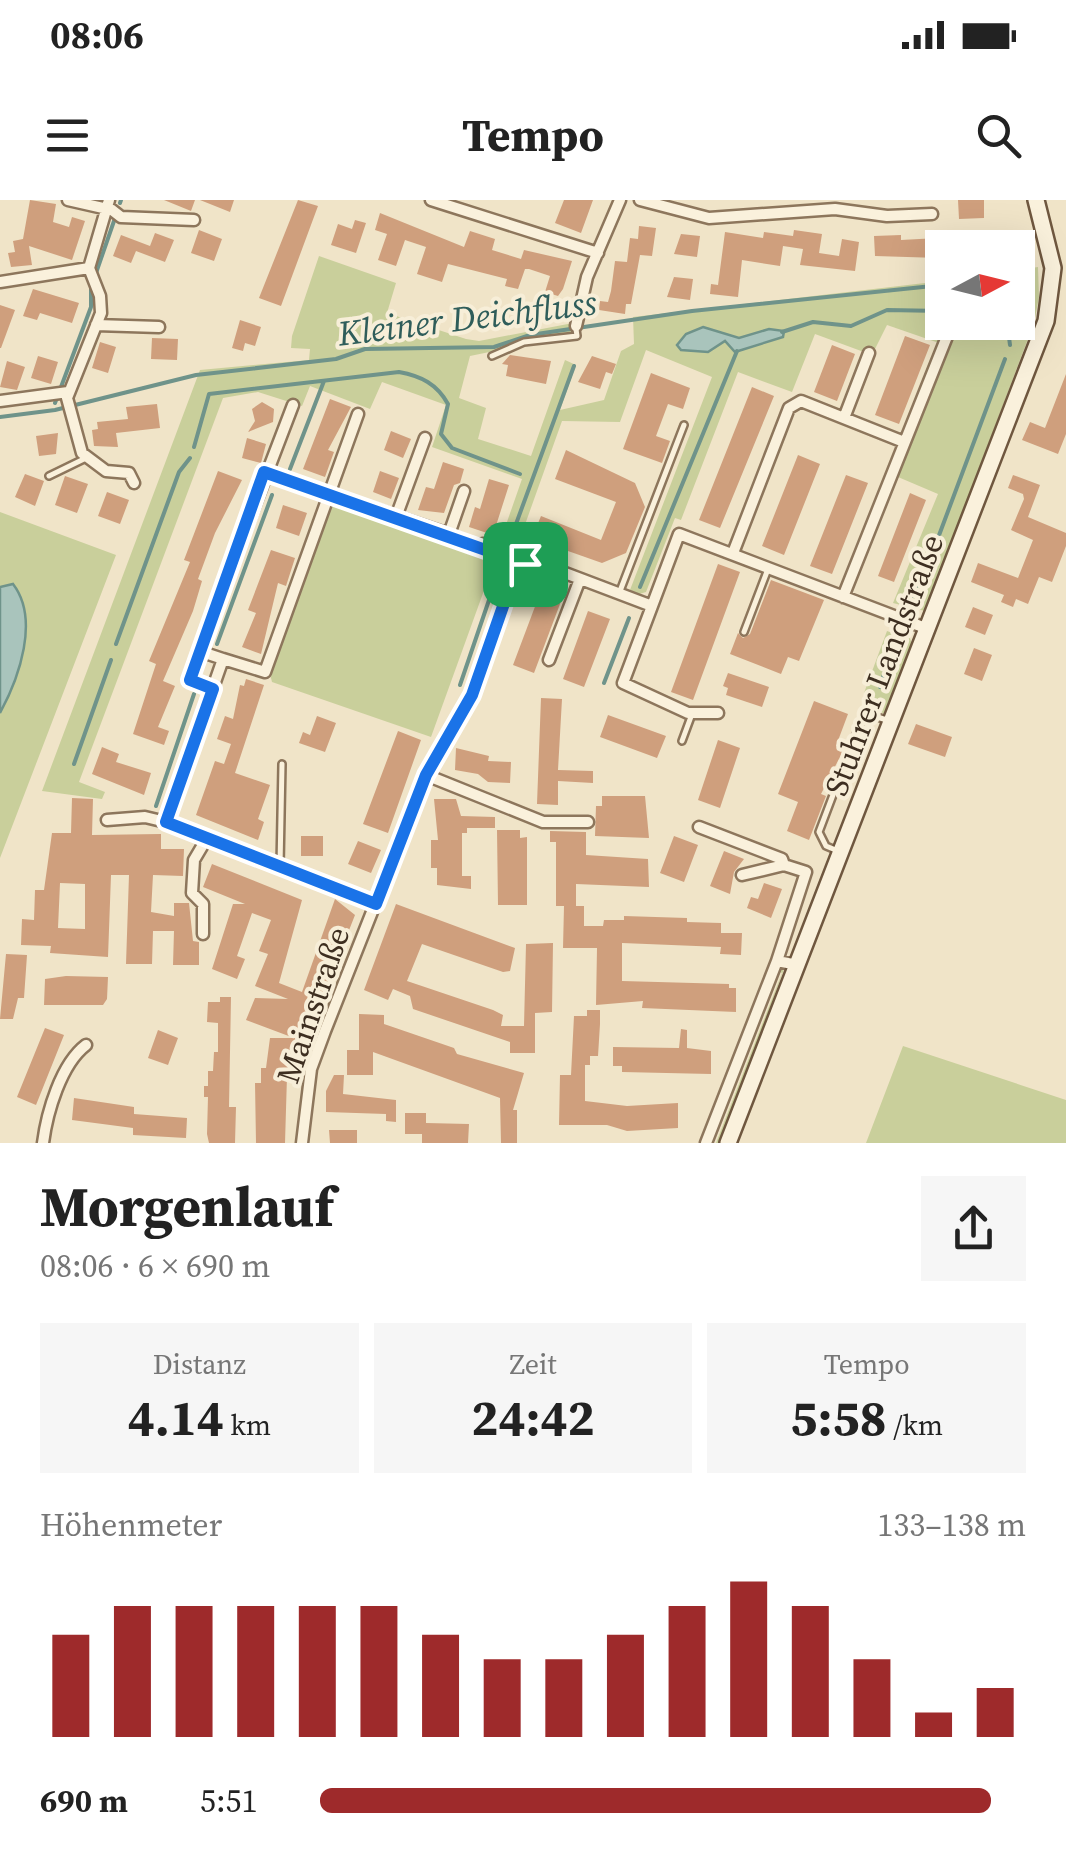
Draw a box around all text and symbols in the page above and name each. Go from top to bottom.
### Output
text: 08:06 [50,9,144,61]
text: Tempo [462,104,604,166]
icon: menu [40,108,95,163]
icon: search [971,108,1026,163]
north arrow [925,230,1035,340]
map controls [925,230,1035,340]
water label: Kleiner Deichfluss [334,278,599,358]
pin [483,522,568,607]
street label: Stuhrer Landstraße [814,528,954,802]
icon: arrive [498,537,553,592]
street label: Mainstraße [266,921,360,1089]
text: Morgenlauf [40,1169,334,1244]
button: share [921,1176,1026,1281]
text: 08:06 · 6 × 690 m [40,1244,270,1288]
text: Distanz [153,1345,246,1383]
text: Zeit [509,1345,557,1383]
text: Tempo [824,1345,910,1383]
text: 4.14 [128,1383,224,1452]
text: 24:42 [471,1383,595,1452]
text: 5:58 [790,1383,887,1452]
text: km [224,1406,271,1444]
text: /km [887,1406,943,1444]
text: Höhenmeter [40,1503,222,1547]
text: 133–138 m [877,1503,1026,1547]
text: 690 m [40,1779,128,1823]
text: 5:51 [200,1779,258,1823]

